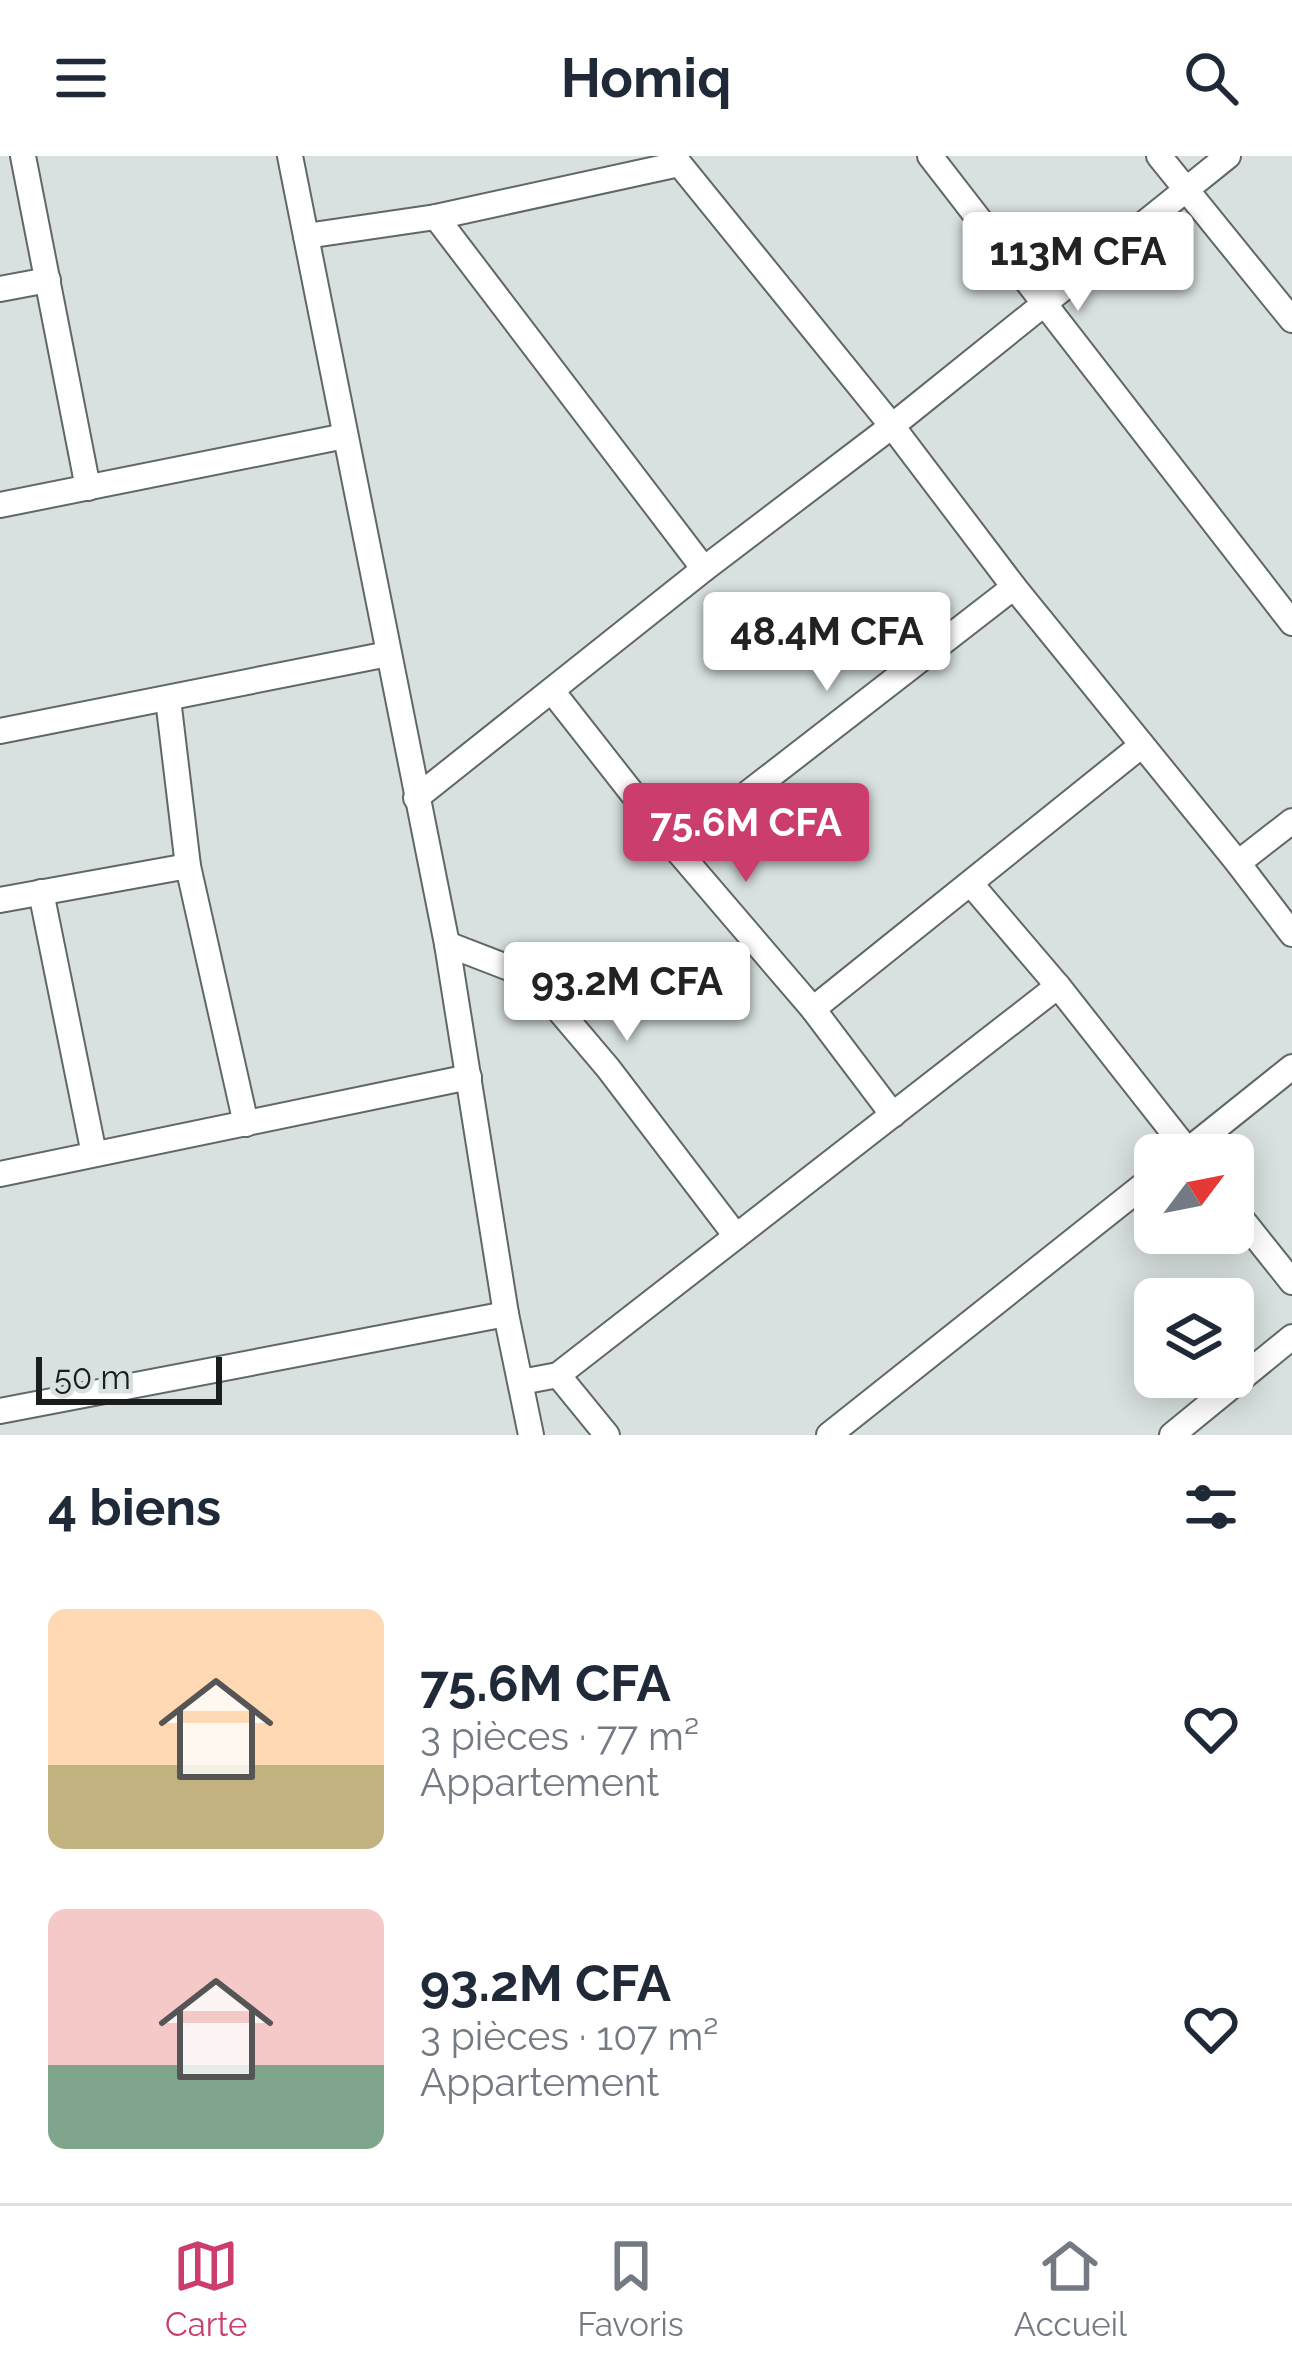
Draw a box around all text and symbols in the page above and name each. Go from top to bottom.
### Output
icon: menu [48,45,114,111]
icon: search [1178,45,1244,111]
text: Homiq [561,46,731,110]
pin: 113M CFA [954,212,1202,314]
text: 113M CFA [990,228,1166,274]
pin: 48.4M CFA [690,592,964,694]
text: 48.4M CFA [730,608,924,654]
pin: 75.6M CFA [609,783,883,885]
text: 75.6M CFA [650,799,842,845]
pin: 93.2M CFA [490,942,764,1044]
text: 93.2M CFA [531,958,723,1004]
north arrow [1134,1134,1254,1254]
map controls [1134,1134,1254,1398]
button: layers [1134,1278,1254,1398]
scale bar [36,1351,222,1404]
text: 50 m [54,1358,131,1397]
icon: filters [1178,1474,1244,1540]
text: 4 biens [48,1477,221,1537]
text: 75.6M CFA [420,1653,671,1713]
icon: home [144,1657,288,1801]
icon: heart [1178,1696,1244,1762]
text: 3 pièces · 77 m² [420,1713,699,1759]
text: Appartement [420,1759,659,1805]
text: 93.2M CFA [420,1953,671,2013]
icon: home [144,1957,288,2101]
icon: heart [1178,1996,1244,2062]
text: 3 pièces · 107 m² [420,2013,719,2059]
text: Appartement [420,2059,659,2105]
tab: Carte [165,2233,247,2344]
tab: Favoris [578,2233,684,2344]
tab: Accueil [1014,2233,1127,2344]

